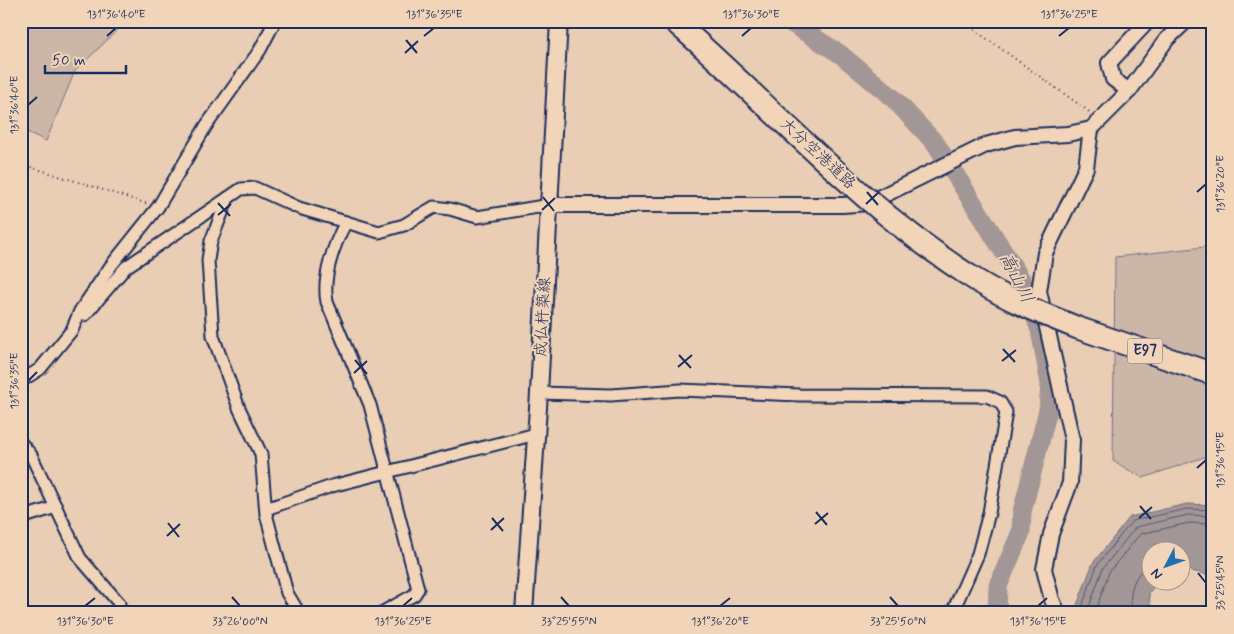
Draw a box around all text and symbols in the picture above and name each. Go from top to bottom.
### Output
text: 131°36'40"E [87,7,146,23]
text: 131°36'35"E [406,7,462,23]
text: 131°36'30"E [722,7,780,23]
text: 131°36'25"E [1040,7,1098,23]
scale bar [45,42,126,74]
text: 50 m [52,51,86,71]
text: 131°36'40"E [7,76,23,135]
street label: 大分空港道路 [776,114,860,194]
text: 131°36'20"E [1213,155,1229,213]
water label: 高山川 [993,248,1039,308]
street label: 成仏杵築線 [530,276,556,358]
road number: E97 [1128,338,1162,364]
text: 131°36'35"E [7,353,23,409]
text: 131°36'15"E [1213,432,1229,488]
north arrow [1142,542,1192,592]
text: 33°25'45"N [1213,555,1229,611]
text: N [1147,564,1167,583]
text: 131°36'30"E [56,614,114,630]
text: 33°26'00"N [212,614,268,630]
text: 131°36'25"E [374,614,432,630]
text: 33°25'55"N [541,614,597,630]
text: 131°36'20"E [691,614,749,630]
text: 33°25'50"N [870,614,926,630]
text: 131°36'15"E [1010,614,1066,630]

